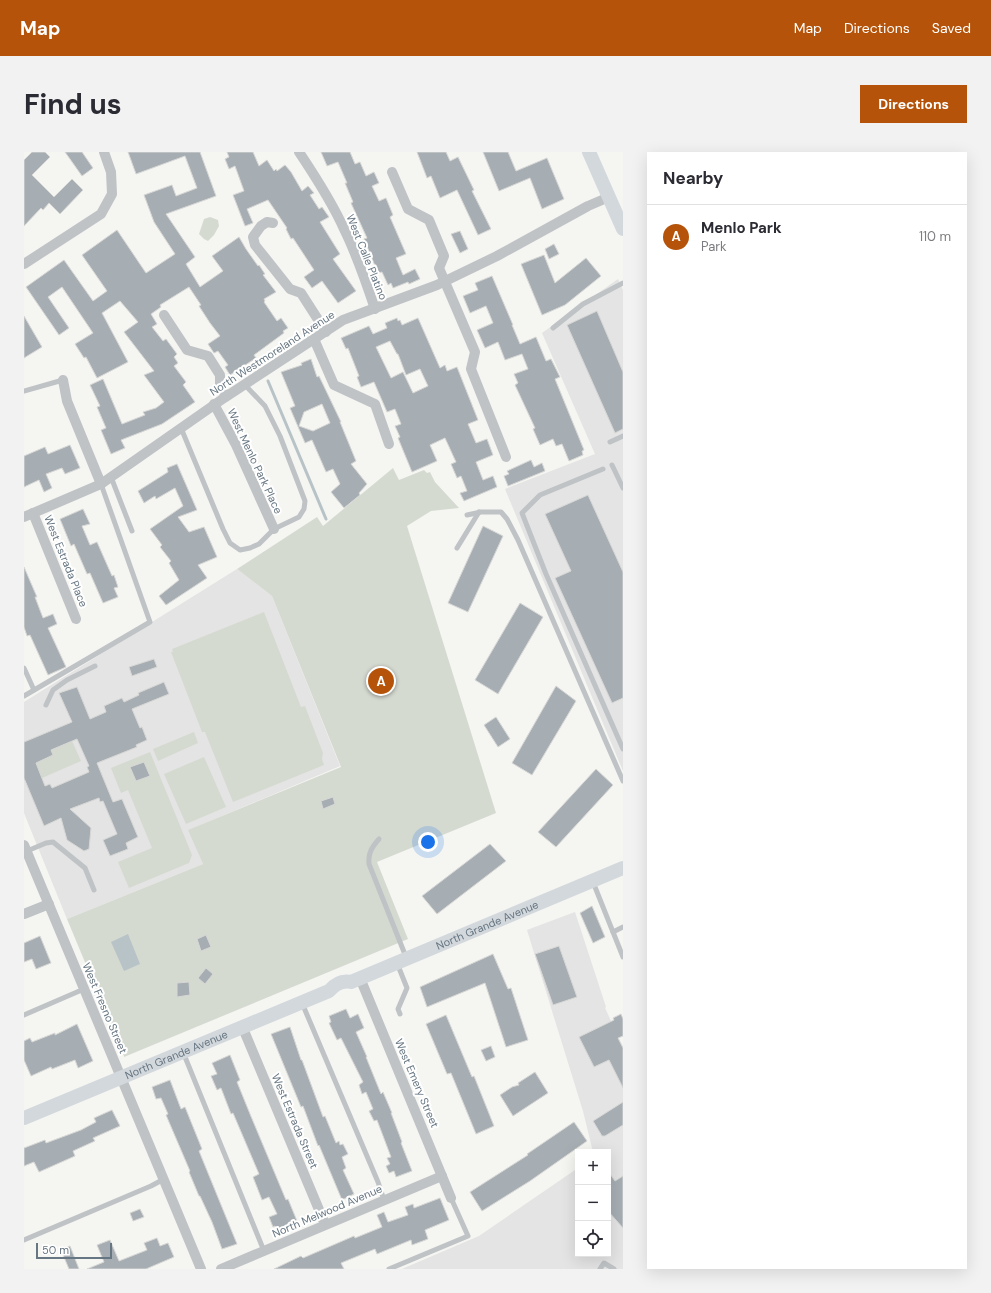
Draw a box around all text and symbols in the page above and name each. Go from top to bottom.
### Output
text: Map [20,16,60,41]
text: Map [794,19,822,37]
text: Directions [844,19,910,37]
text: Saved [932,19,971,37]
button: Directions [860,85,967,123]
text: Find us [24,86,122,123]
text: Nearby [663,167,723,189]
street label: West Calle Platino [343,212,391,302]
text: Menlo Park [701,218,782,238]
text: A [671,228,681,245]
text: 110 m [919,228,951,245]
text: Park [701,238,727,255]
street label: North Westmoreland Avenue [207,307,337,399]
street label: West Menlo Park Place [224,406,286,516]
street label: West Estrada Place [41,513,91,609]
pin: A [368,666,394,696]
your location [418,832,438,852]
street label: North Grande Avenue [434,897,541,953]
street label: West Fresno Street [80,960,130,1056]
street label: North Grande Avenue [123,1027,230,1082]
street label: West Emery Street [392,1036,442,1130]
street label: West Estrada Street [269,1071,321,1171]
map controls [575,1149,611,1257]
button: + [575,1149,611,1185]
street label: North Melwood Avenue [270,1181,384,1241]
button: − [575,1185,611,1221]
button: locate [575,1221,611,1257]
scale bar [36,1241,112,1260]
text: 50 m [42,1243,69,1257]

